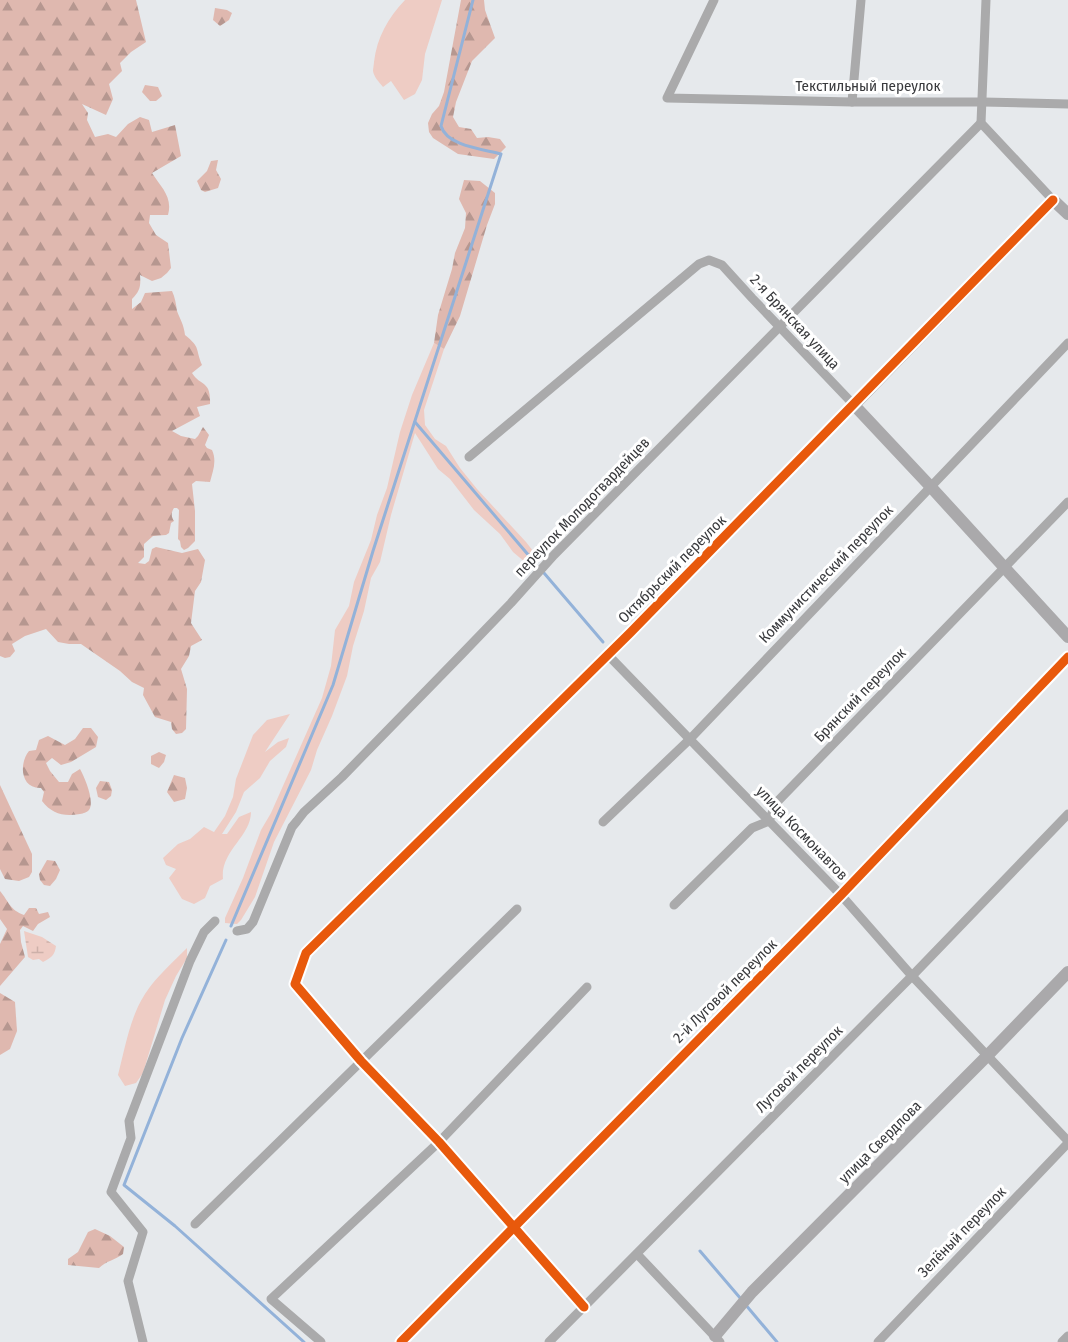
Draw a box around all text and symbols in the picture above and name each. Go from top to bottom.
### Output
street label: Текстильный переулок [795,77,941,95]
street label: 2-я Брянская улица [746,271,844,373]
street label: переулок Молодогвардейцев [511,434,653,580]
street label: Коммунистический переулок [755,501,897,647]
street label: Октябрьский переулок [614,511,730,627]
street label: Брянский переулок [810,644,910,746]
street label: улица Космонавтов [752,782,852,884]
street label: 2-й Луговой переулок [669,935,781,1047]
street label: Луговой переулок [752,1022,846,1116]
street label: улица Свердлова [835,1097,925,1187]
street label: Зелёный переулок [914,1183,1010,1281]

